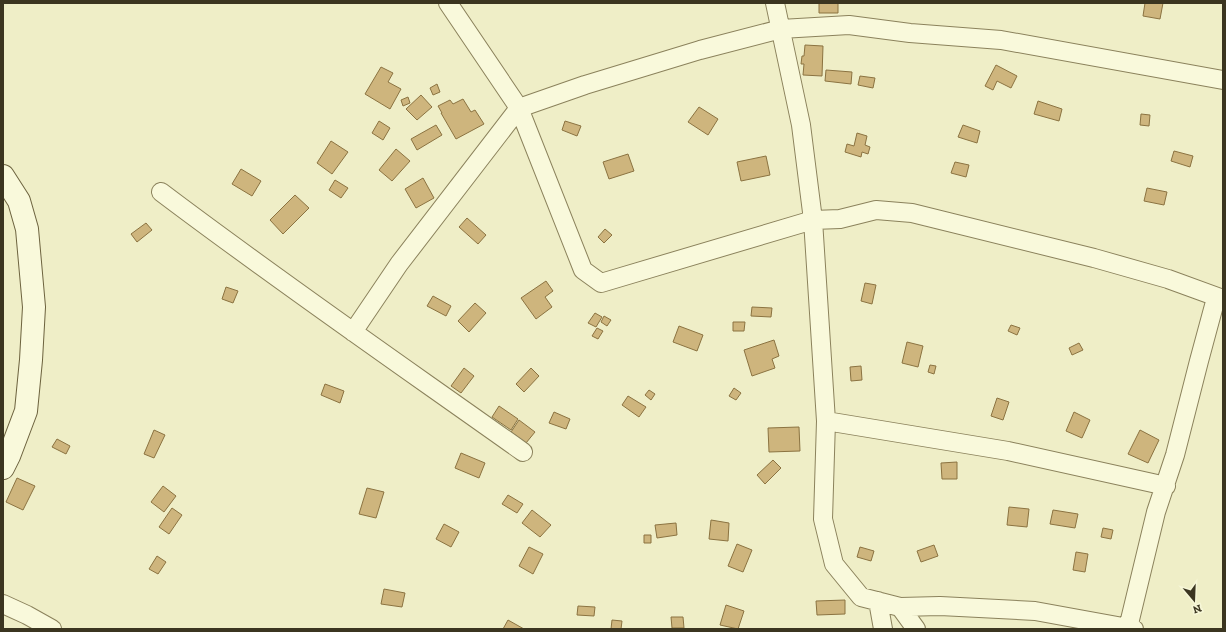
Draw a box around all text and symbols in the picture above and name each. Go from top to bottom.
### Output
north arrow [1174,580,1214,620]
text: N [1190,601,1203,617]

